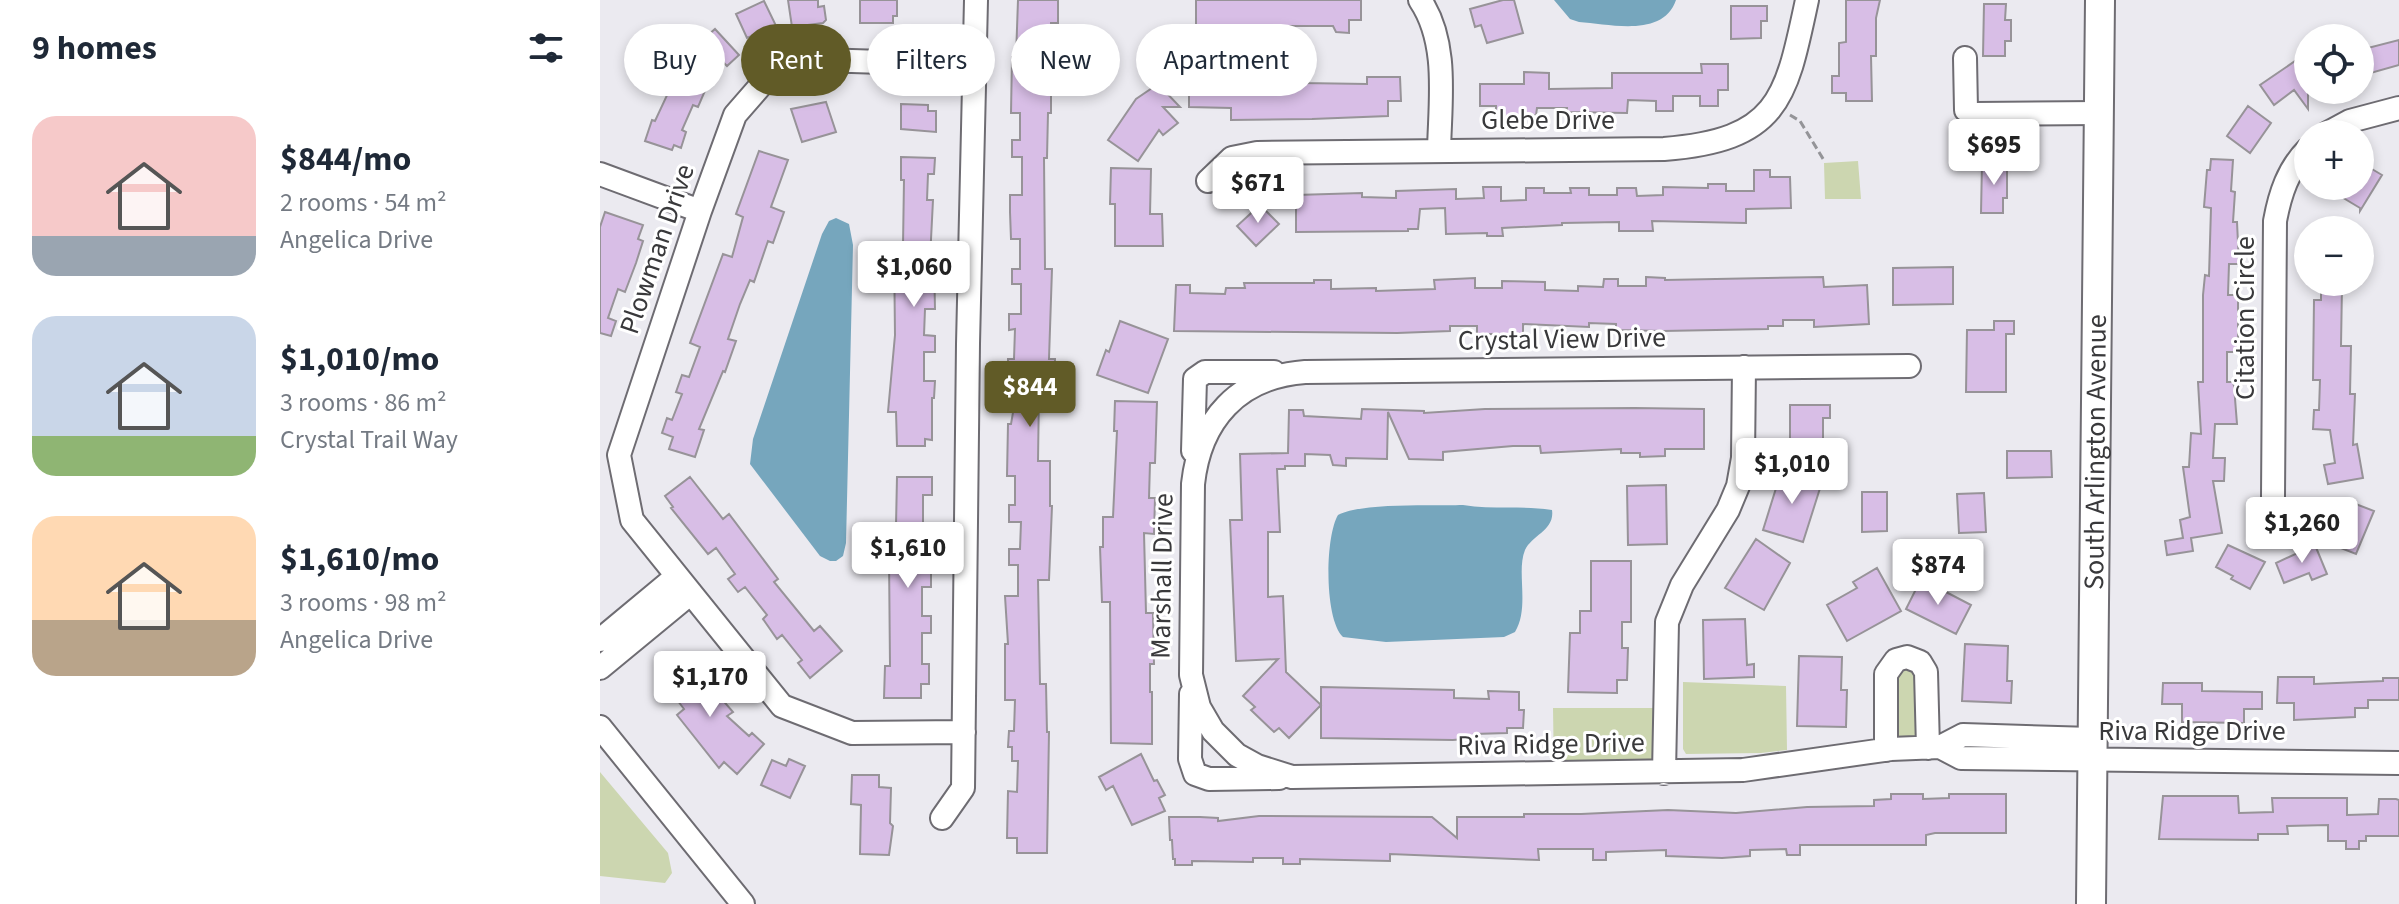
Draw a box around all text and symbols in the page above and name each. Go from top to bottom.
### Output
text: 9 homes [32,24,157,73]
chip: Buy [624,24,725,96]
chip: Rent [741,24,851,96]
chip: Filters [867,24,995,96]
chip: New [1011,24,1120,96]
chip: Apartment [1136,24,1317,96]
map controls [2294,24,2374,296]
button: locate [2294,24,2374,104]
icon: filters [524,26,568,70]
street label: Glebe Drive [1481,100,1615,140]
pin: $695 [1947,119,2041,187]
button: + [2294,120,2374,200]
text: $695 [1967,126,2021,163]
text: $844/mo [280,135,411,184]
icon: home [96,148,192,244]
pin: $671 [1211,157,1305,225]
street label: Plowman Drive [609,159,705,339]
text: $671 [1231,164,1285,201]
text: 2 rooms · 54 m² [280,184,447,221]
button: − [2294,216,2374,296]
text: Angelica Drive [280,221,433,258]
street label: Citation Circle [2225,236,2265,400]
pin: $1,060 [849,241,979,309]
text: $1,060 [876,248,952,285]
street label: South Arlington Avenue [2074,314,2117,590]
street label: Crystal View Drive [1458,317,1666,361]
text: $1,010/mo [280,335,440,384]
icon: home [96,348,192,444]
pin: $844 [983,361,1077,429]
text: $844 [1003,368,1057,405]
text: 3 rooms · 86 m² [280,384,447,421]
text: Crystal Trail Way [280,421,458,458]
pin: $1,010 [1727,438,1857,506]
text: $1,010 [1754,445,1830,482]
street label: Marshall Drive [1141,493,1183,659]
pin: $1,260 [2237,497,2367,565]
text: $1,260 [2264,504,2340,541]
pin: $1,610 [843,522,973,590]
text: $1,610 [870,529,946,566]
text: $1,610/mo [280,535,440,584]
pin: $874 [1891,539,1985,607]
text: $874 [1911,546,1965,583]
icon: home [96,548,192,644]
text: 3 rooms · 98 m² [280,584,447,621]
text: Angelica Drive [280,621,433,658]
pin: $1,170 [645,651,775,719]
text: $1,170 [672,658,748,695]
street label: Riva Ridge Drive [2098,711,2286,751]
street label: Riva Ridge Drive [1457,722,1645,766]

